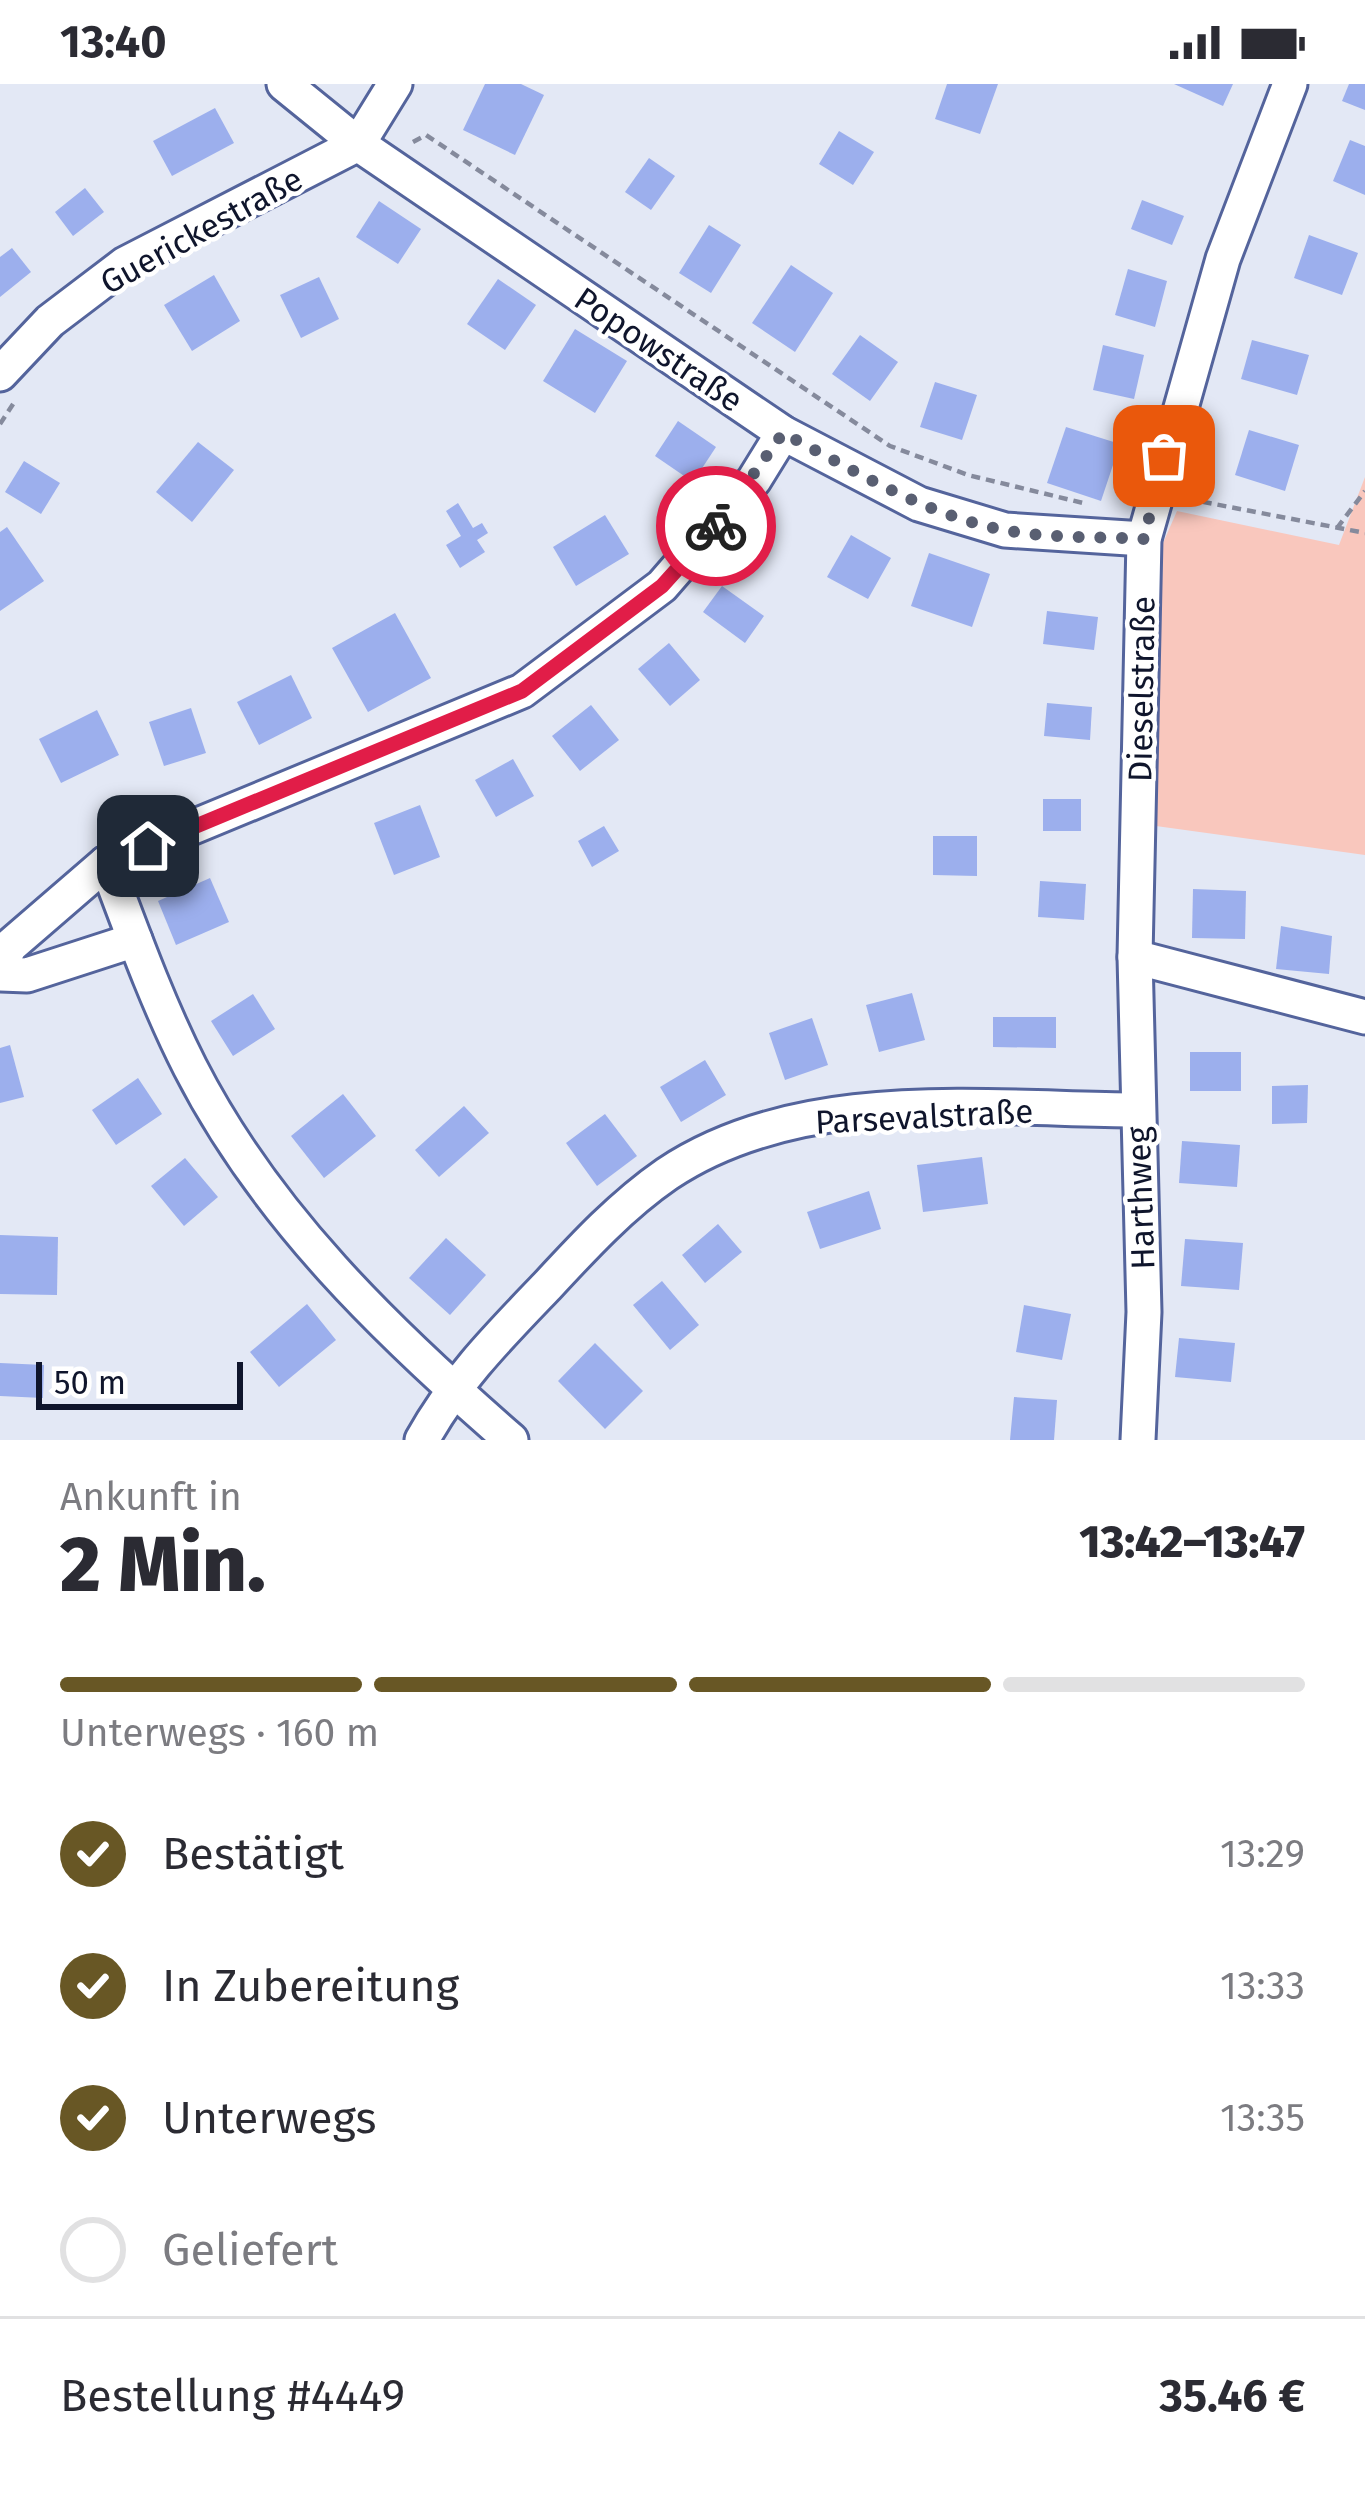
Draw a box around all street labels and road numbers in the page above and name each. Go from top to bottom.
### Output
street label: Guerickestraße [93,159,310,303]
street label: Popowstraße [567,279,750,421]
street label: Dieselstraße [1120,596,1164,782]
street label: Parsevalstraße [814,1091,1034,1143]
street label: Harthweg [1118,1125,1163,1270]

